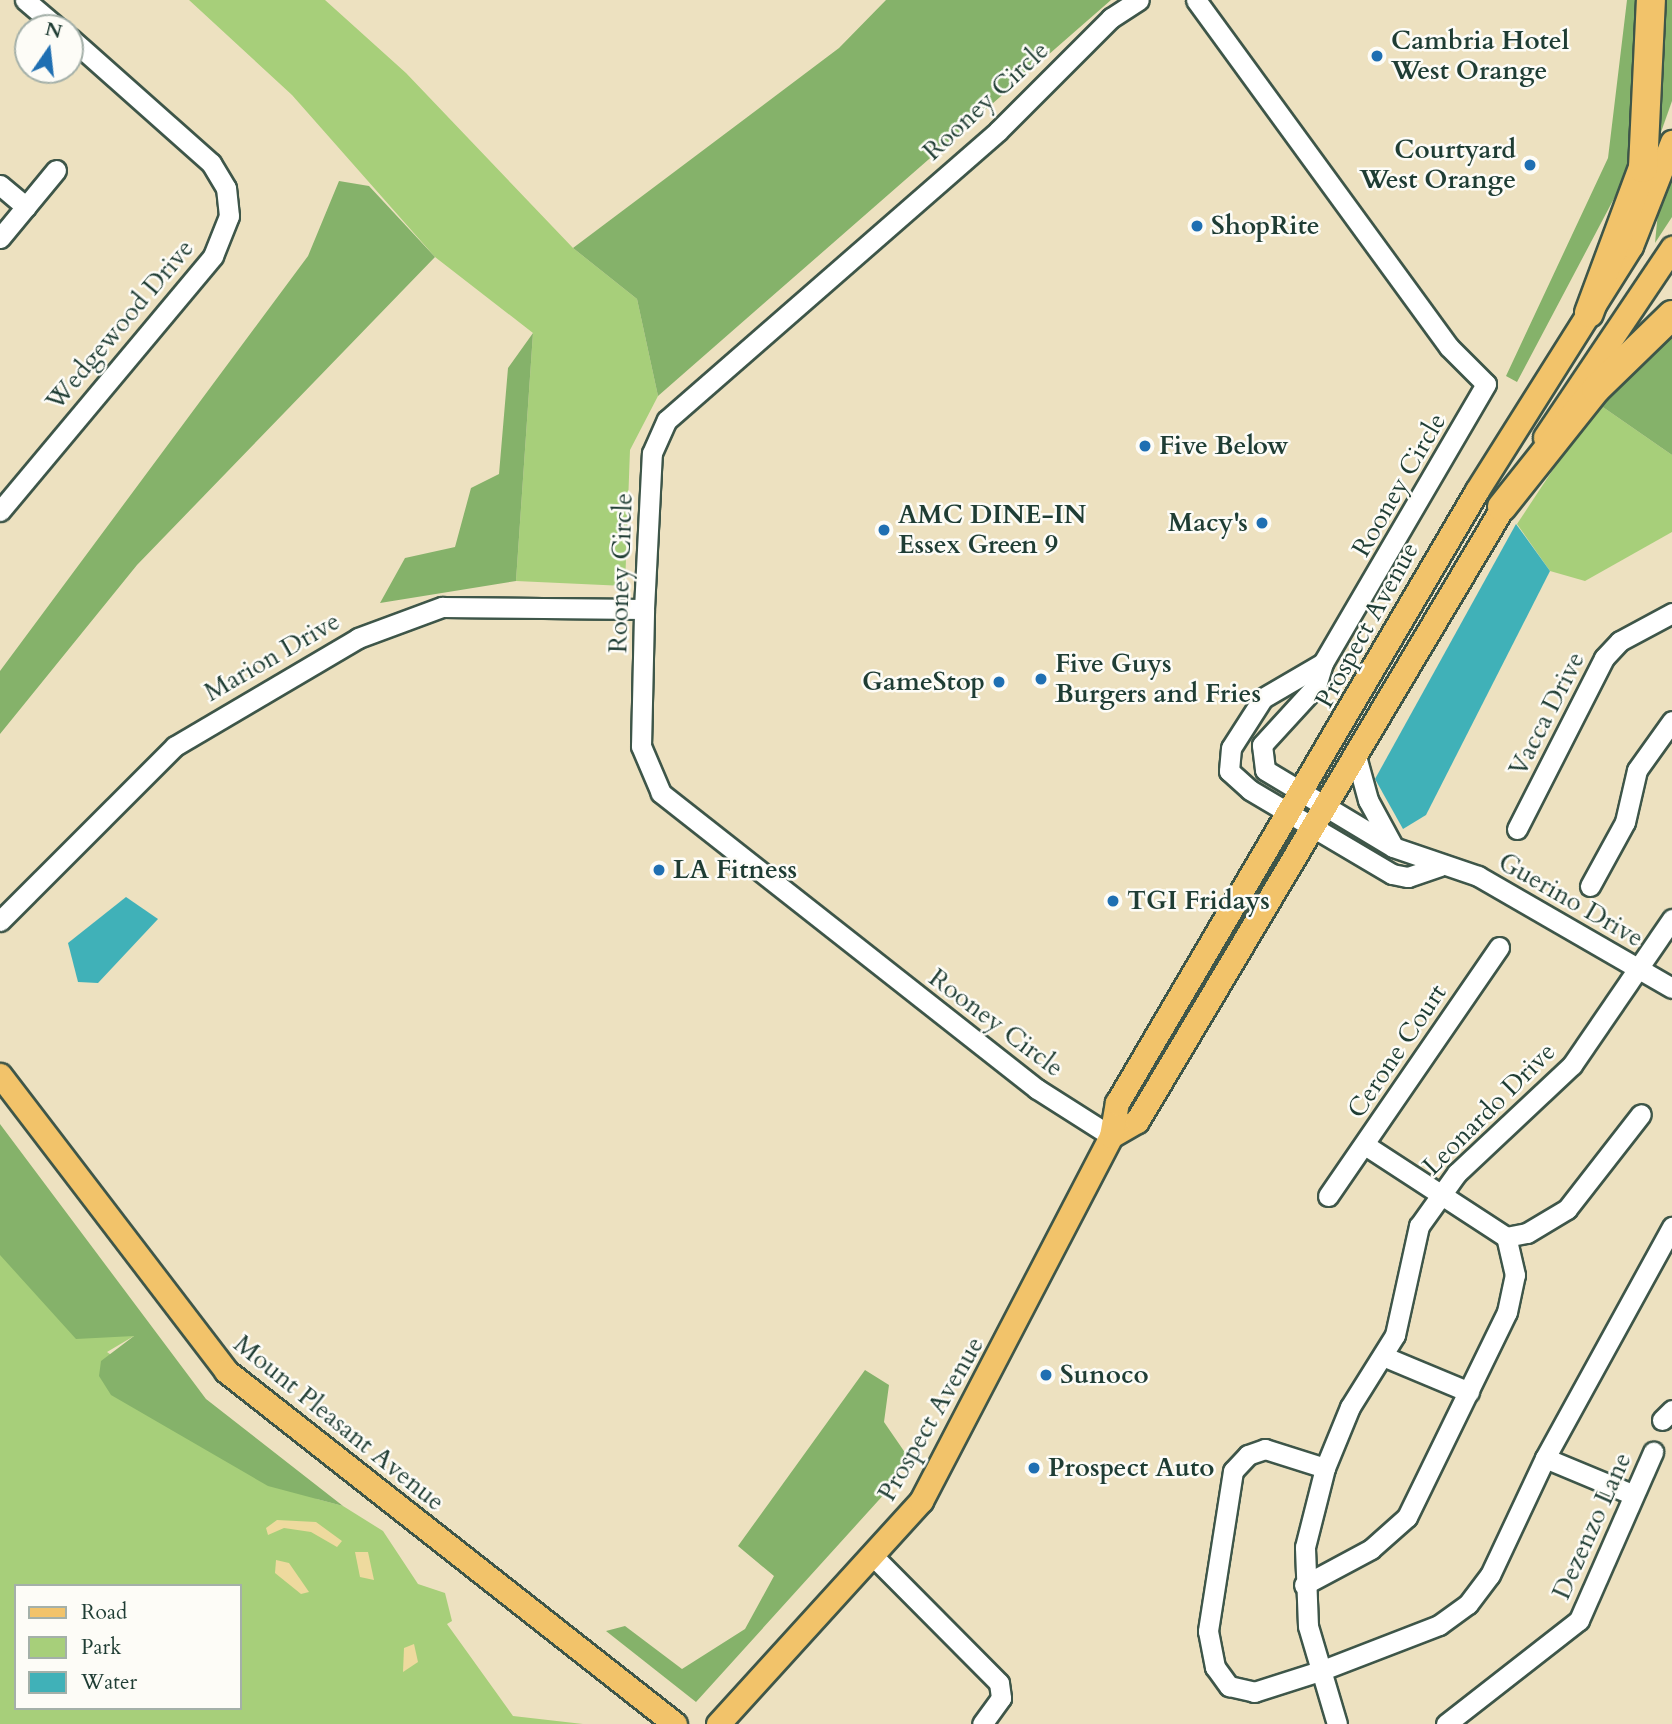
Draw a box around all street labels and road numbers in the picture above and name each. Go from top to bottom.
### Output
street label: Rooney Circle [917,35,1055,167]
street label: Wedgewood Drive [39,233,201,417]
street label: Rooney Circle [1345,408,1453,562]
street label: Rooney Circle [603,492,639,654]
street label: Prospect Avenue [1309,537,1425,713]
street label: Marion Drive [199,606,345,708]
street label: Vacca Drive [1502,647,1592,781]
street label: Guerino Drive [1493,846,1649,954]
street label: Rooney Circle [923,962,1069,1084]
street label: Cerone Court [1341,978,1453,1124]
street label: Leonardo Drive [1416,1036,1562,1182]
street label: Mount Pleasant Avenue [227,1328,451,1518]
street label: Prospect Avenue [871,1331,991,1507]
street label: Dezenzo Lane [1546,1448,1638,1604]

